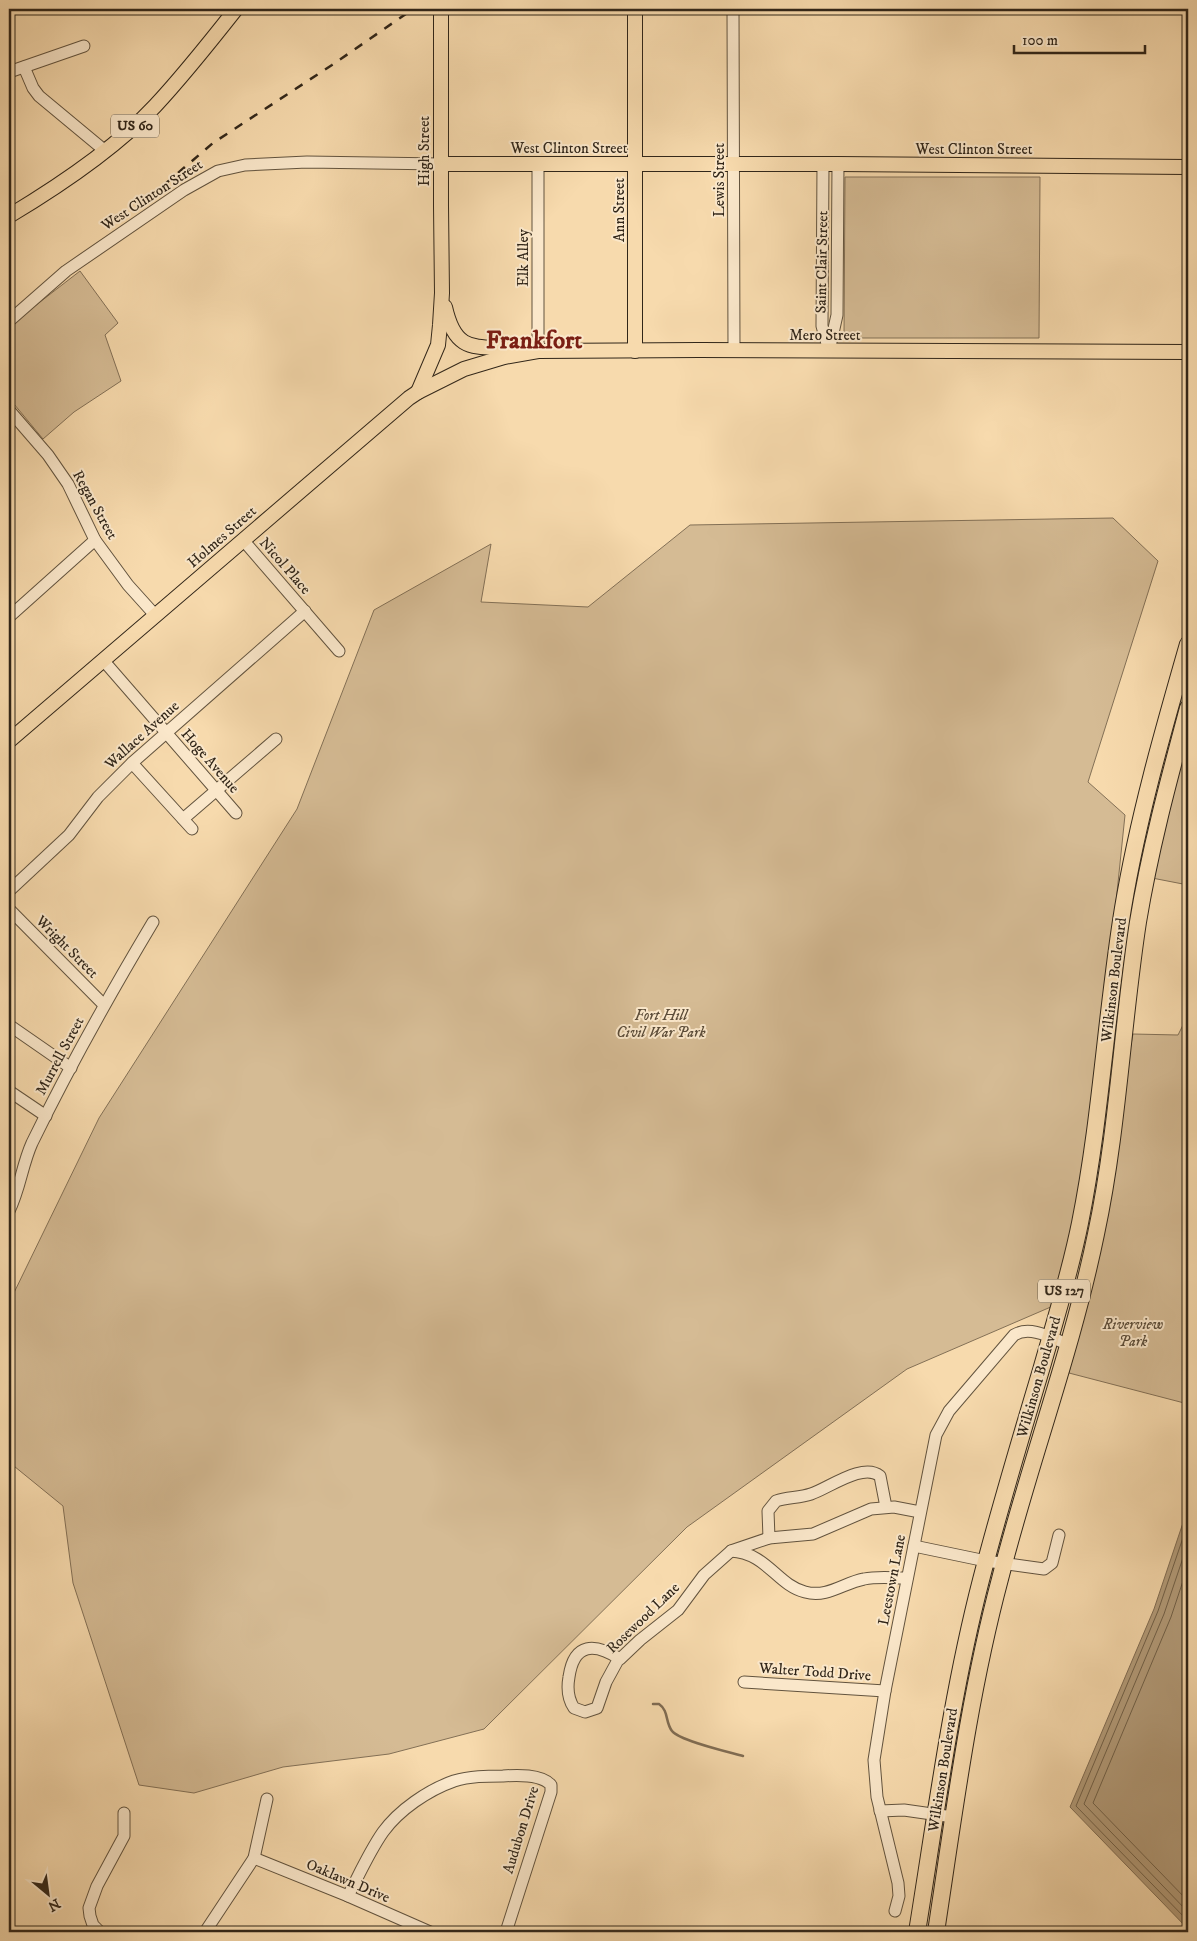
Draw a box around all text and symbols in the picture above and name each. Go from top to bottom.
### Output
scale bar [1014,22,1146,54]
text: 100 m [1022,31,1058,50]
road number: US 60 [111,114,159,138]
street label: High Street [415,116,434,186]
street label: West Clinton Street [510,139,628,158]
street label: West Clinton Street [915,140,1033,159]
street label: Lewis Street [710,143,729,217]
street label: West Clinton Street [97,155,206,235]
street label: Ann Street [610,178,629,242]
street label: Saint Clair Street [812,210,832,314]
street label: Elk Alley [514,228,533,287]
district label: Frankfort [486,325,582,356]
street label: Mero Street [789,326,861,345]
street label: Regan Street [68,467,122,543]
street label: Holmes Street [184,502,261,572]
street label: Nicol Place [255,534,315,598]
street label: Wallace Avenue [100,697,183,774]
street label: Hoge Avenue [177,725,243,797]
street label: Wright Street [31,911,102,982]
street label: Wilkinson Boulevard [1097,916,1131,1044]
park label: Fort Hill Civil War Park [616,1006,706,1042]
street label: Murrell Street [31,1013,89,1098]
road number: US 127 [1038,1280,1090,1302]
street label: Wilkinson Boulevard [1012,1314,1066,1441]
park label: Riverview Park [1102,1315,1164,1351]
street label: Leestown Lane [874,1533,910,1627]
street label: Rosewood Lane [602,1578,684,1658]
street label: Walter Todd Drive [757,1659,872,1685]
street label: Wilkinson Boulevard [924,1706,962,1834]
street label: Audubon Drive [499,1784,543,1876]
street label: Oaklawn Drive [303,1855,393,1907]
north arrow [22,1868,72,1918]
text: N [44,1894,63,1915]

